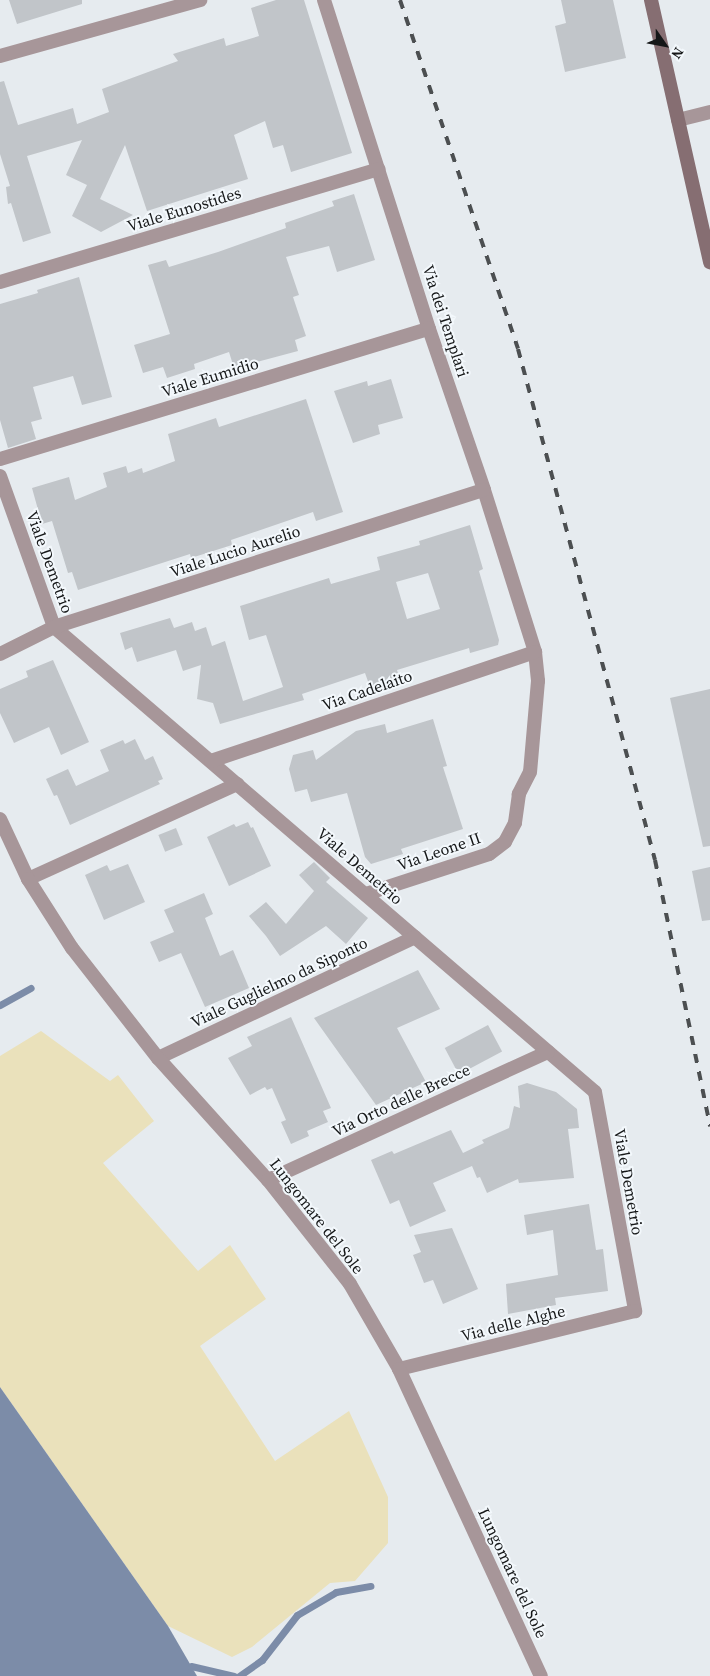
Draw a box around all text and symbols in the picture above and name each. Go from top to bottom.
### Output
north arrow [640,20,690,70]
text: N [666,43,689,63]
street label: Viale Eunostides [125,183,243,235]
street label: Via dei Templari [419,262,473,380]
street label: Viale Eumidio [159,353,261,401]
street label: Viale Demetrio [23,508,77,616]
street label: Viale Lucio Aurelio [167,521,303,581]
street label: Via Cadelaito [320,666,414,714]
street label: Viale Demetrio [313,823,407,909]
street label: Via Leone II [395,828,483,874]
street label: Viale Guglielmo da Siponto [188,933,370,1031]
street label: Via Orto delle Brecce [329,1060,473,1140]
street label: Viale Demetrio [610,1127,648,1237]
street label: Lungomare del Sole [266,1154,368,1278]
street label: Via delle Alghe [459,1301,567,1345]
street label: Lungomare del Sole [474,1505,552,1641]

